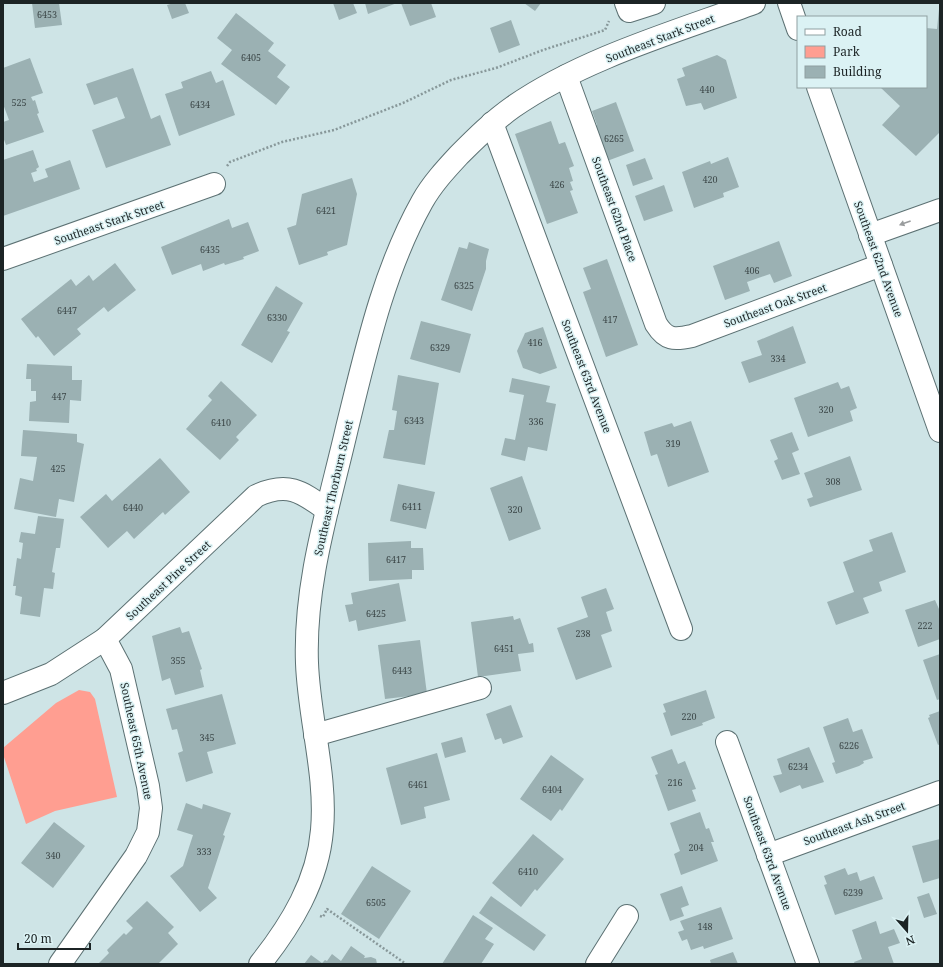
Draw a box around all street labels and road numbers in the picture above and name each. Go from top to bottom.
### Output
street label: Southeast Stark Street [604,10,717,66]
street label: Southeast 62nd Place [589,155,641,264]
street label: Southeast Stark Street [52,196,166,248]
street label: Southeast 62nd Avenue [851,199,907,319]
street label: Southeast Oak Street [722,279,829,331]
street label: Southeast 63rd Avenue [558,317,616,435]
street label: Southeast Thorburn Street [310,419,356,557]
street label: Southeast Pine Street [122,537,214,623]
street label: Southeast 65th Avenue [117,681,157,801]
street label: Southeast 63rd Avenue [740,794,796,912]
street label: Southeast Ash Street [801,798,907,848]

